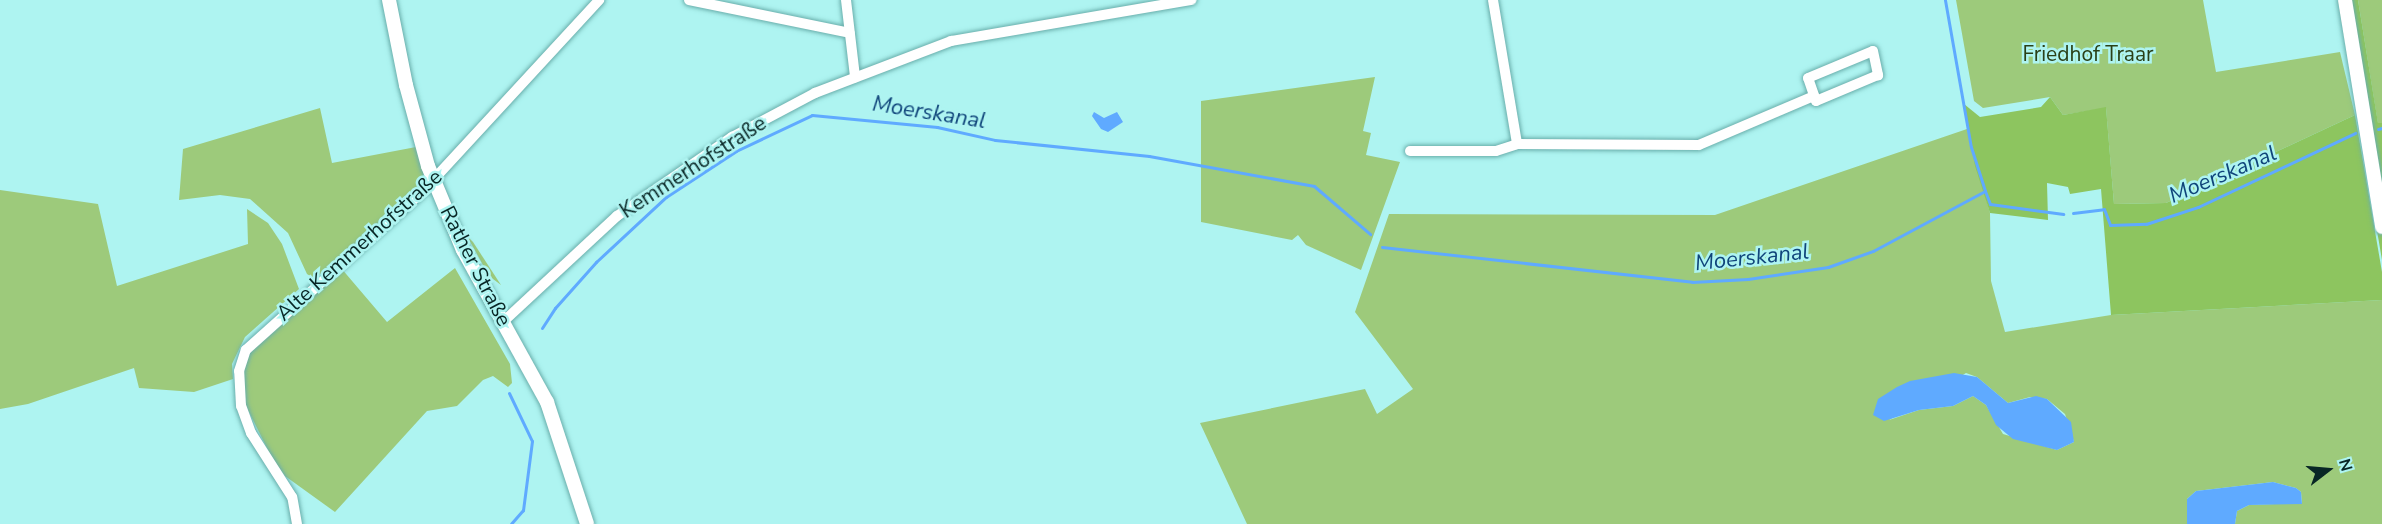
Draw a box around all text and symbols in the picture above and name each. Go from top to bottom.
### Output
park label: Friedhof Traar [2022,41,2154,67]
water label: Moerskanal [870,91,988,135]
street label: Kemmerhofstraße [615,110,771,224]
water label: Moerskanal [2165,141,2281,209]
street label: Alte Kemmerhofstraße [271,164,447,326]
street label: Rather Straße [435,202,517,330]
water label: Moerskanal [1694,239,1810,277]
north arrow [2298,440,2358,500]
text: N [2333,456,2358,474]

